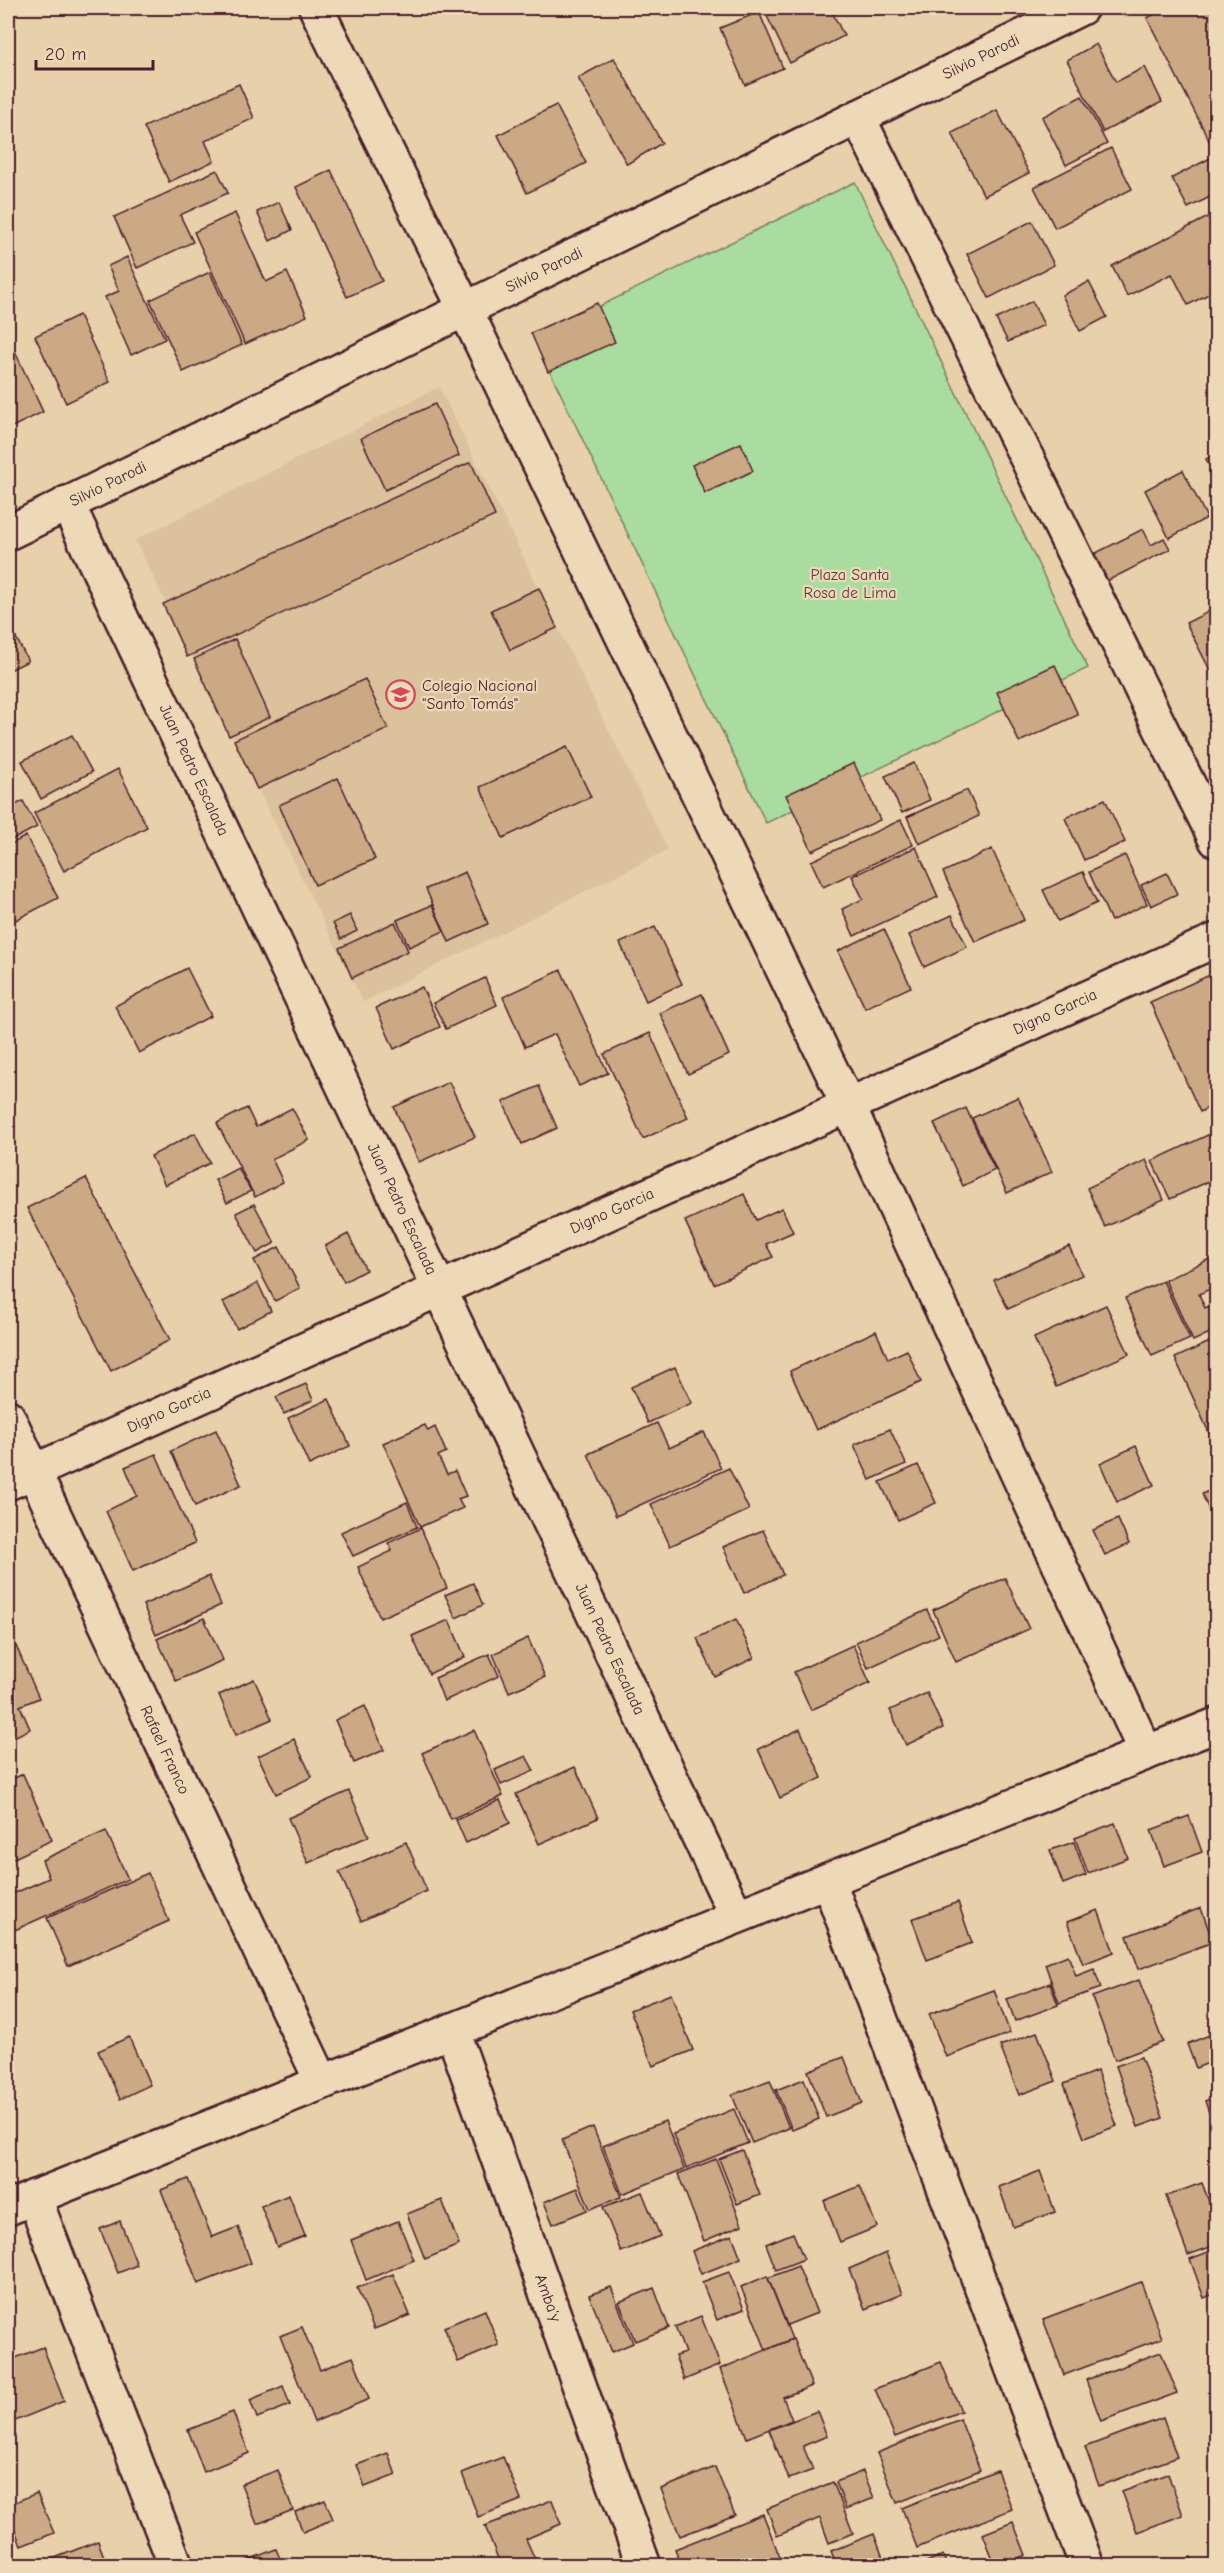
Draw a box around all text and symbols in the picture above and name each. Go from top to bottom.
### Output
street label: Silvio Parodi [940,31,1022,83]
scale bar [36,33,153,71]
text: 20 m [45,44,86,65]
street label: Silvio Parodi [503,244,585,296]
street label: Silvio Parodi [67,458,149,510]
park label: Plaza Santa Rosa de Lima [804,566,896,602]
place label: Colegio Nacional "Santo Tomás" [422,677,537,713]
school or university icon: Colegio Nacional "Santo Tomás" [385,679,417,711]
street label: Juan Pedro Escalada [156,701,232,839]
street label: Digno Garcia [1010,985,1100,1039]
street label: Juan Pedro Escalada [364,1140,440,1278]
street label: Digno Garcia [567,1184,657,1238]
street label: Digno Garcia [124,1383,214,1437]
street label: Juan Pedro Escalada [572,1580,648,1718]
street label: Rafael Franco [137,1703,193,1797]
street label: Amba'y [531,2272,565,2325]

